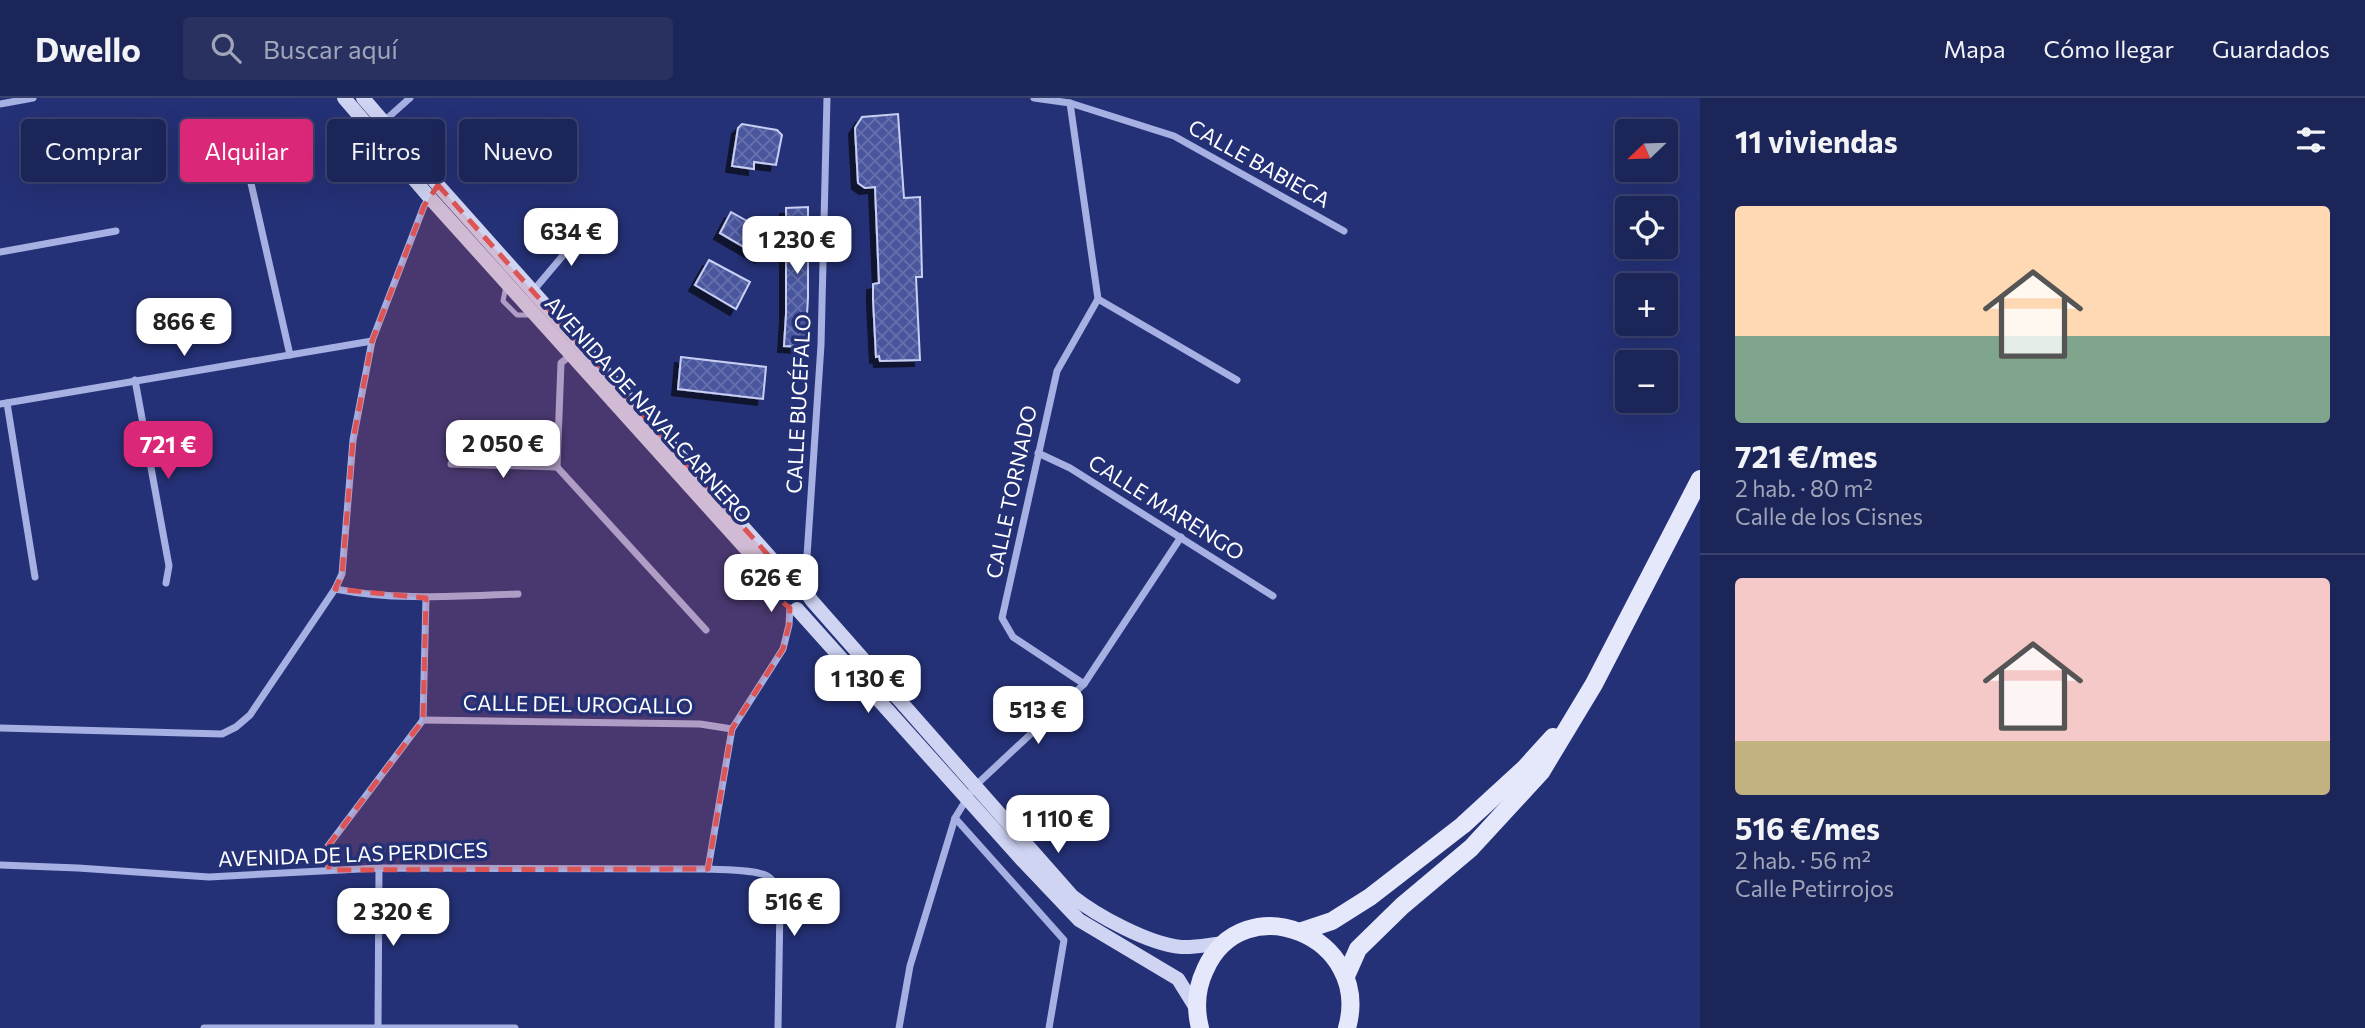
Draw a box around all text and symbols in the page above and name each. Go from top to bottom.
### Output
search box [183,17,673,80]
text: Dwello [35,28,141,69]
icon: search [207,29,245,67]
text: Buscar aquí [263,33,398,64]
text: Mapa [1943,34,2006,63]
text: Cómo llegar [2044,34,2174,63]
text: Guardados [2212,34,2330,63]
street label: CALLE BABIECA [1185,113,1335,212]
chip: Comprar [21,119,166,182]
chip: Alquilar [180,119,313,182]
chip: Filtros [327,119,445,182]
chip: Nuevo [459,119,577,182]
north arrow [1615,119,1678,182]
map controls [1615,119,1678,413]
icon: filters [2292,121,2330,159]
text: 11 viviendas [1735,122,1898,159]
button: locate [1615,196,1678,259]
pin: 634 € [522,208,620,268]
pin: 1 230 € [732,216,862,276]
text: 634 € [540,217,602,245]
text: 1 230 € [758,225,836,253]
icon: home [1970,251,2096,377]
button: + [1615,273,1678,336]
street label: AVENIDA DE NAVALCARNERO [541,290,758,528]
pin: 866 € [135,299,233,358]
text: 866 € [152,307,216,335]
street label: CALLE BUCÉFALO [780,314,815,494]
button: − [1615,350,1678,413]
street label: CALLE TORNADO [980,403,1041,581]
pin: 2 050 € [438,420,568,480]
pin: 721 € [119,422,217,481]
text: 2 050 € [462,429,544,457]
text: 721 € [140,430,196,458]
text: 721 €/mes [1735,437,1878,474]
street label: CALLE MARENGO [1084,449,1249,565]
text: 2 hab. · 80 m² [1735,474,1873,502]
text: Calle de los Cisnes [1735,502,1923,530]
pin: 626 € [722,554,820,614]
text: 626 € [740,563,802,591]
icon: home [1970,623,2096,749]
pin: 1 130 € [803,656,933,715]
text: 1 130 € [831,664,905,692]
pin: 513 € [989,686,1087,746]
street label: CALLE DEL UROGALLO [463,689,693,718]
text: 513 € [1009,695,1067,723]
pin: 1 110 € [993,796,1123,855]
text: 1 110 € [1022,804,1094,832]
text: 516 €/mes [1735,809,1880,846]
street label: AVENIDA DE LAS PERDICES [218,836,488,871]
text: 2 hab. · 56 m² [1735,846,1871,874]
text: Calle Petirrojos [1735,874,1894,902]
pin: 516 € [745,878,843,938]
text: 516 € [765,887,823,915]
pin: 2 320 € [328,888,458,948]
text: 2 320 € [353,897,433,925]

